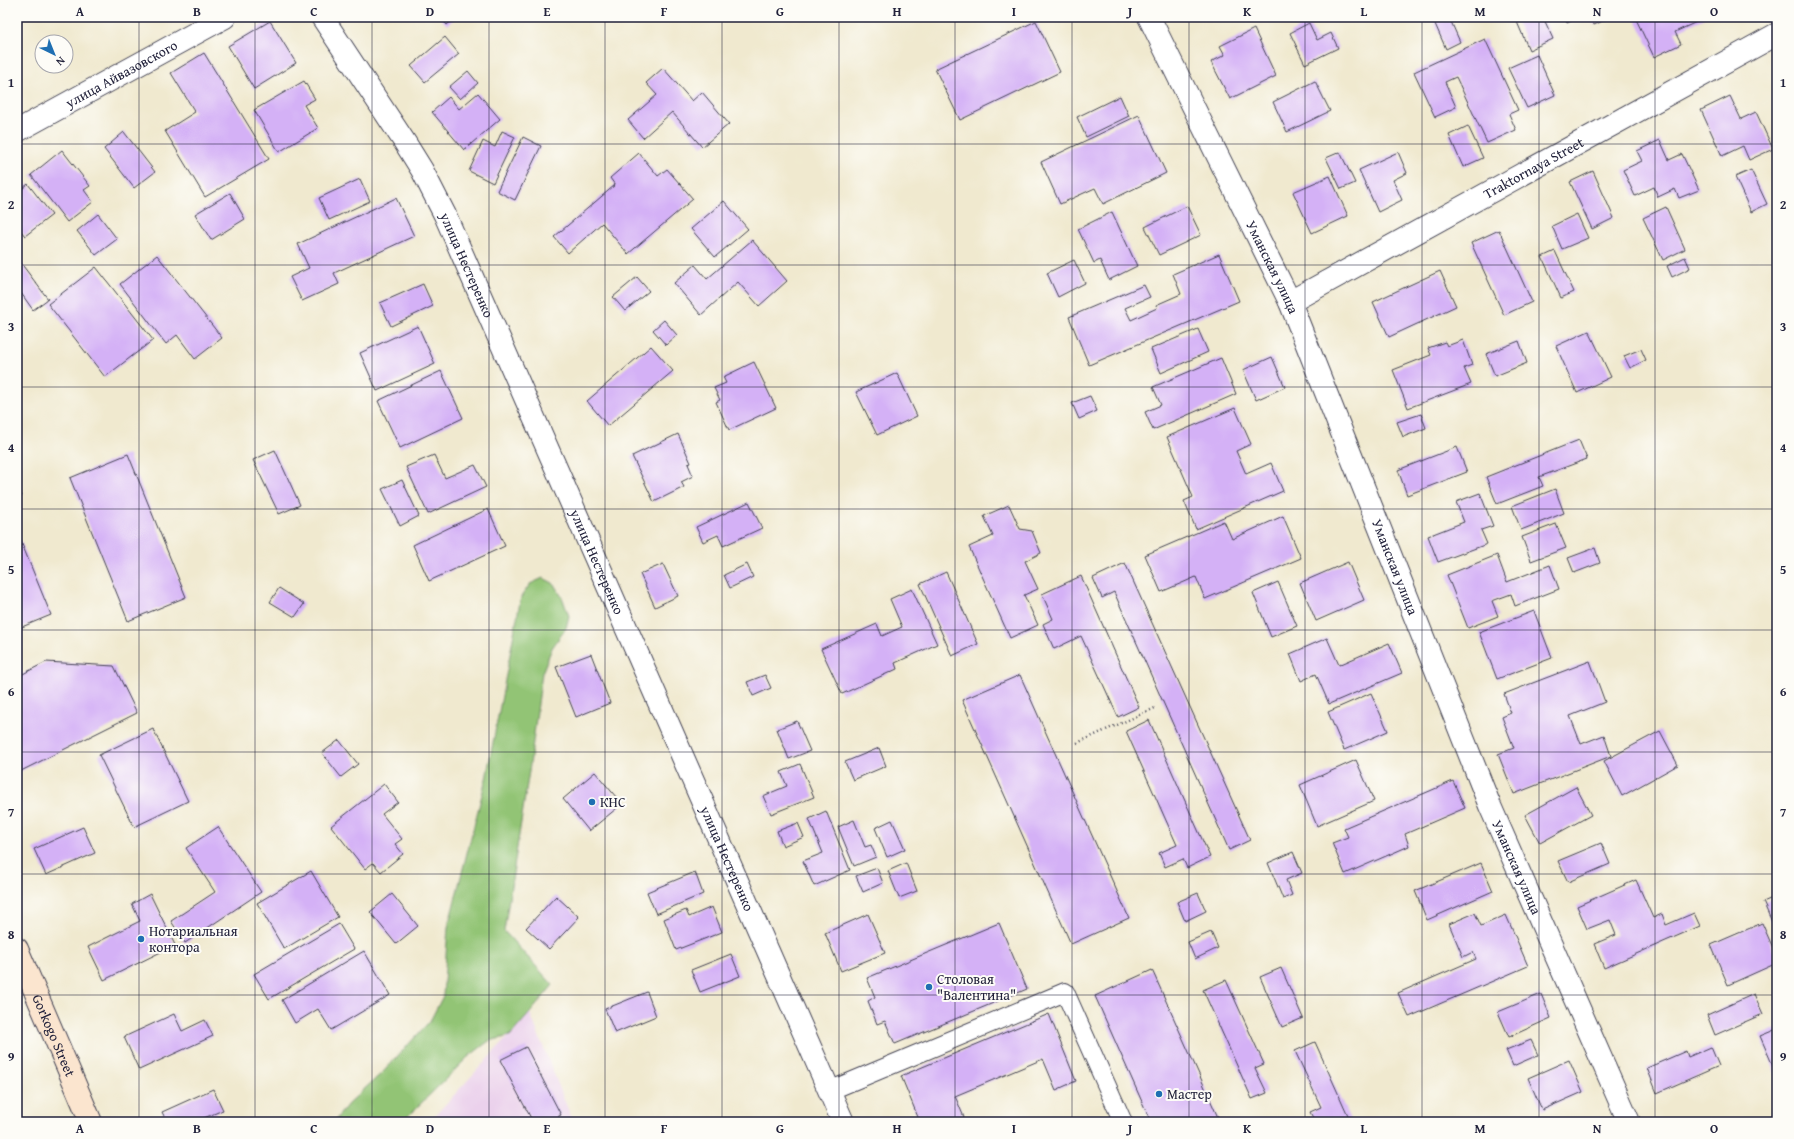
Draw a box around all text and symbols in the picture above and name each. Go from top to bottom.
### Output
text: A [76,2,85,21]
text: B [193,2,201,21]
text: C [310,2,318,21]
text: D [426,2,434,21]
text: E [544,2,551,21]
text: F [661,2,668,21]
text: G [776,2,784,21]
text: H [892,2,902,21]
text: I [1012,2,1016,21]
text: J [1126,2,1133,21]
text: K [1243,2,1252,21]
text: L [1361,2,1368,21]
text: M [1474,2,1486,21]
text: N [1593,2,1602,21]
text: O [1710,2,1718,21]
north arrow [34,34,74,74]
street label: улица Айвазовского [61,35,181,113]
text: N [52,53,69,70]
text: 1 [8,73,14,92]
text: 1 [1780,73,1786,92]
street label: Traktornaya Street [1480,132,1587,204]
text: 2 [8,195,15,214]
text: 2 [1780,195,1787,214]
street label: улица Нестеренко [435,208,499,321]
street label: Уманская улица [1241,217,1304,317]
text: 3 [8,317,14,336]
text: 3 [1780,317,1786,336]
text: 4 [8,438,15,457]
text: 4 [1780,438,1787,457]
street label: улица Нестеренко [565,505,629,618]
street label: Уманская улица [1367,516,1423,618]
text: 5 [8,560,15,579]
text: 5 [1780,560,1787,579]
text: 6 [8,682,15,701]
text: 6 [1780,682,1787,701]
place label: КНС [600,792,626,812]
marker: КНС [587,797,597,807]
street label: улица Нестеренко [695,802,759,914]
text: 7 [8,803,15,822]
text: 7 [1780,803,1787,822]
street label: Уманская улица [1487,817,1547,918]
place label: Нотариальная контора [149,921,238,957]
text: 8 [8,925,15,944]
text: 8 [1780,925,1787,944]
marker: Нотариальная контора [136,934,146,944]
place label: Столовая "Валентина" [937,969,1016,1005]
marker: Столовая "Валентина" [924,982,934,992]
street label: Gorkogo Street [27,991,80,1080]
text: 9 [8,1047,15,1066]
text: 9 [1780,1047,1787,1066]
place label: Мастер [1167,1084,1212,1104]
marker: Мастер [1154,1089,1164,1099]
text: A [76,1119,85,1138]
text: B [193,1119,201,1138]
text: C [310,1119,318,1138]
text: D [426,1119,434,1138]
text: E [544,1119,551,1138]
text: F [661,1119,668,1138]
text: G [776,1119,784,1138]
text: H [892,1119,902,1138]
text: I [1012,1119,1016,1138]
text: J [1126,1119,1133,1138]
text: K [1243,1119,1252,1138]
text: L [1361,1119,1368,1138]
text: M [1474,1119,1486,1138]
text: N [1593,1119,1602,1138]
text: O [1710,1119,1718,1138]

